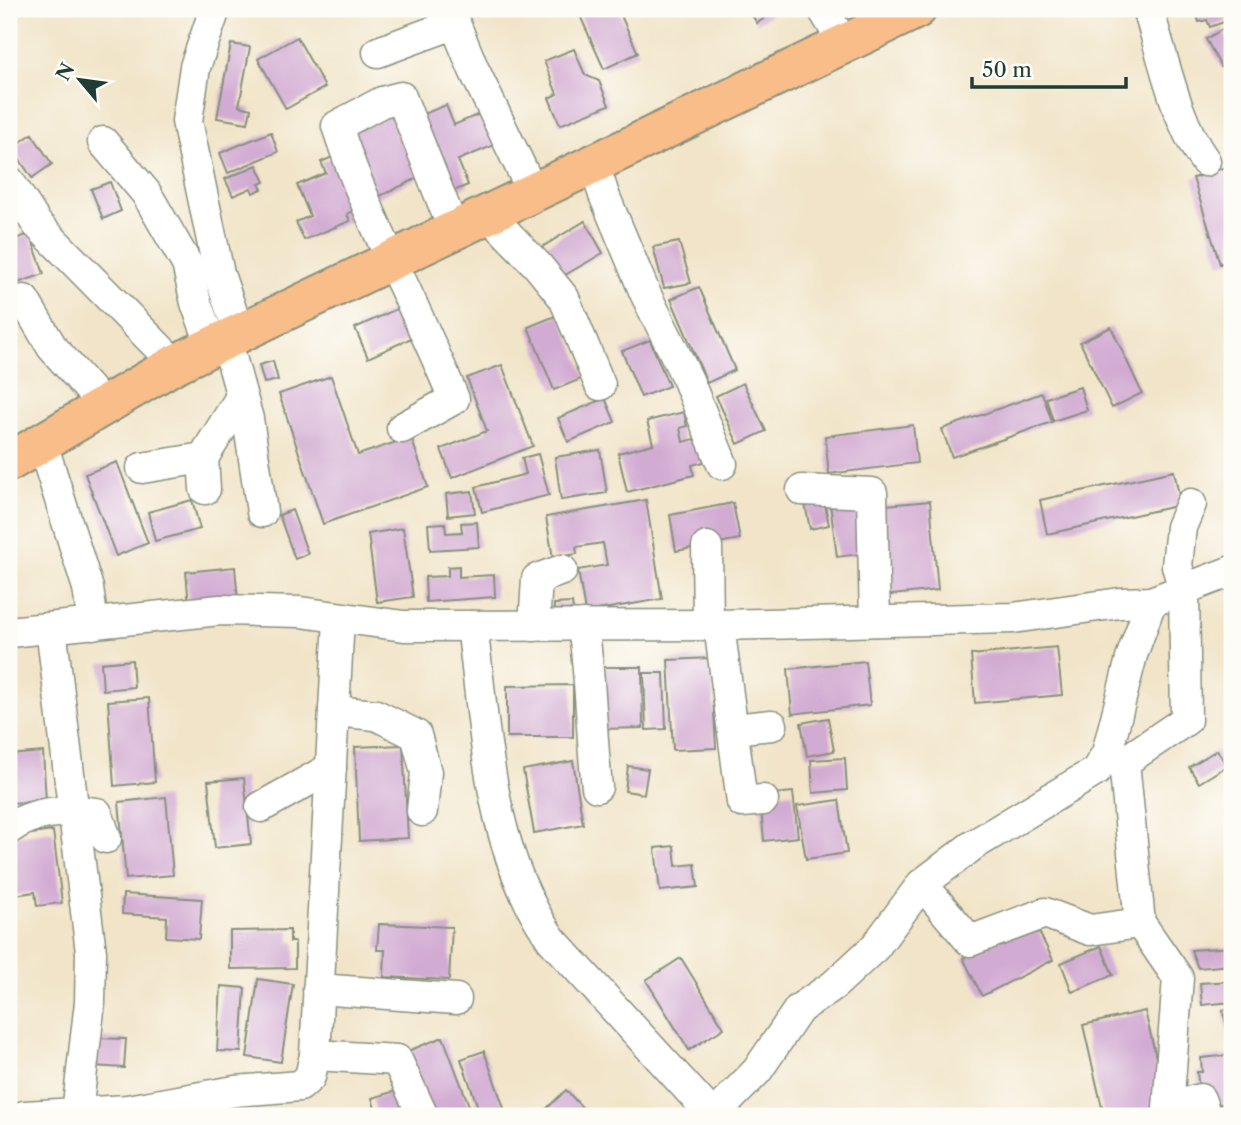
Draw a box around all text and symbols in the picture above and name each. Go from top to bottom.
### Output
north arrow [46,46,116,116]
scale bar [972,46,1126,90]
text: 50 m [982,57,1032,82]
text: N [52,59,80,85]

